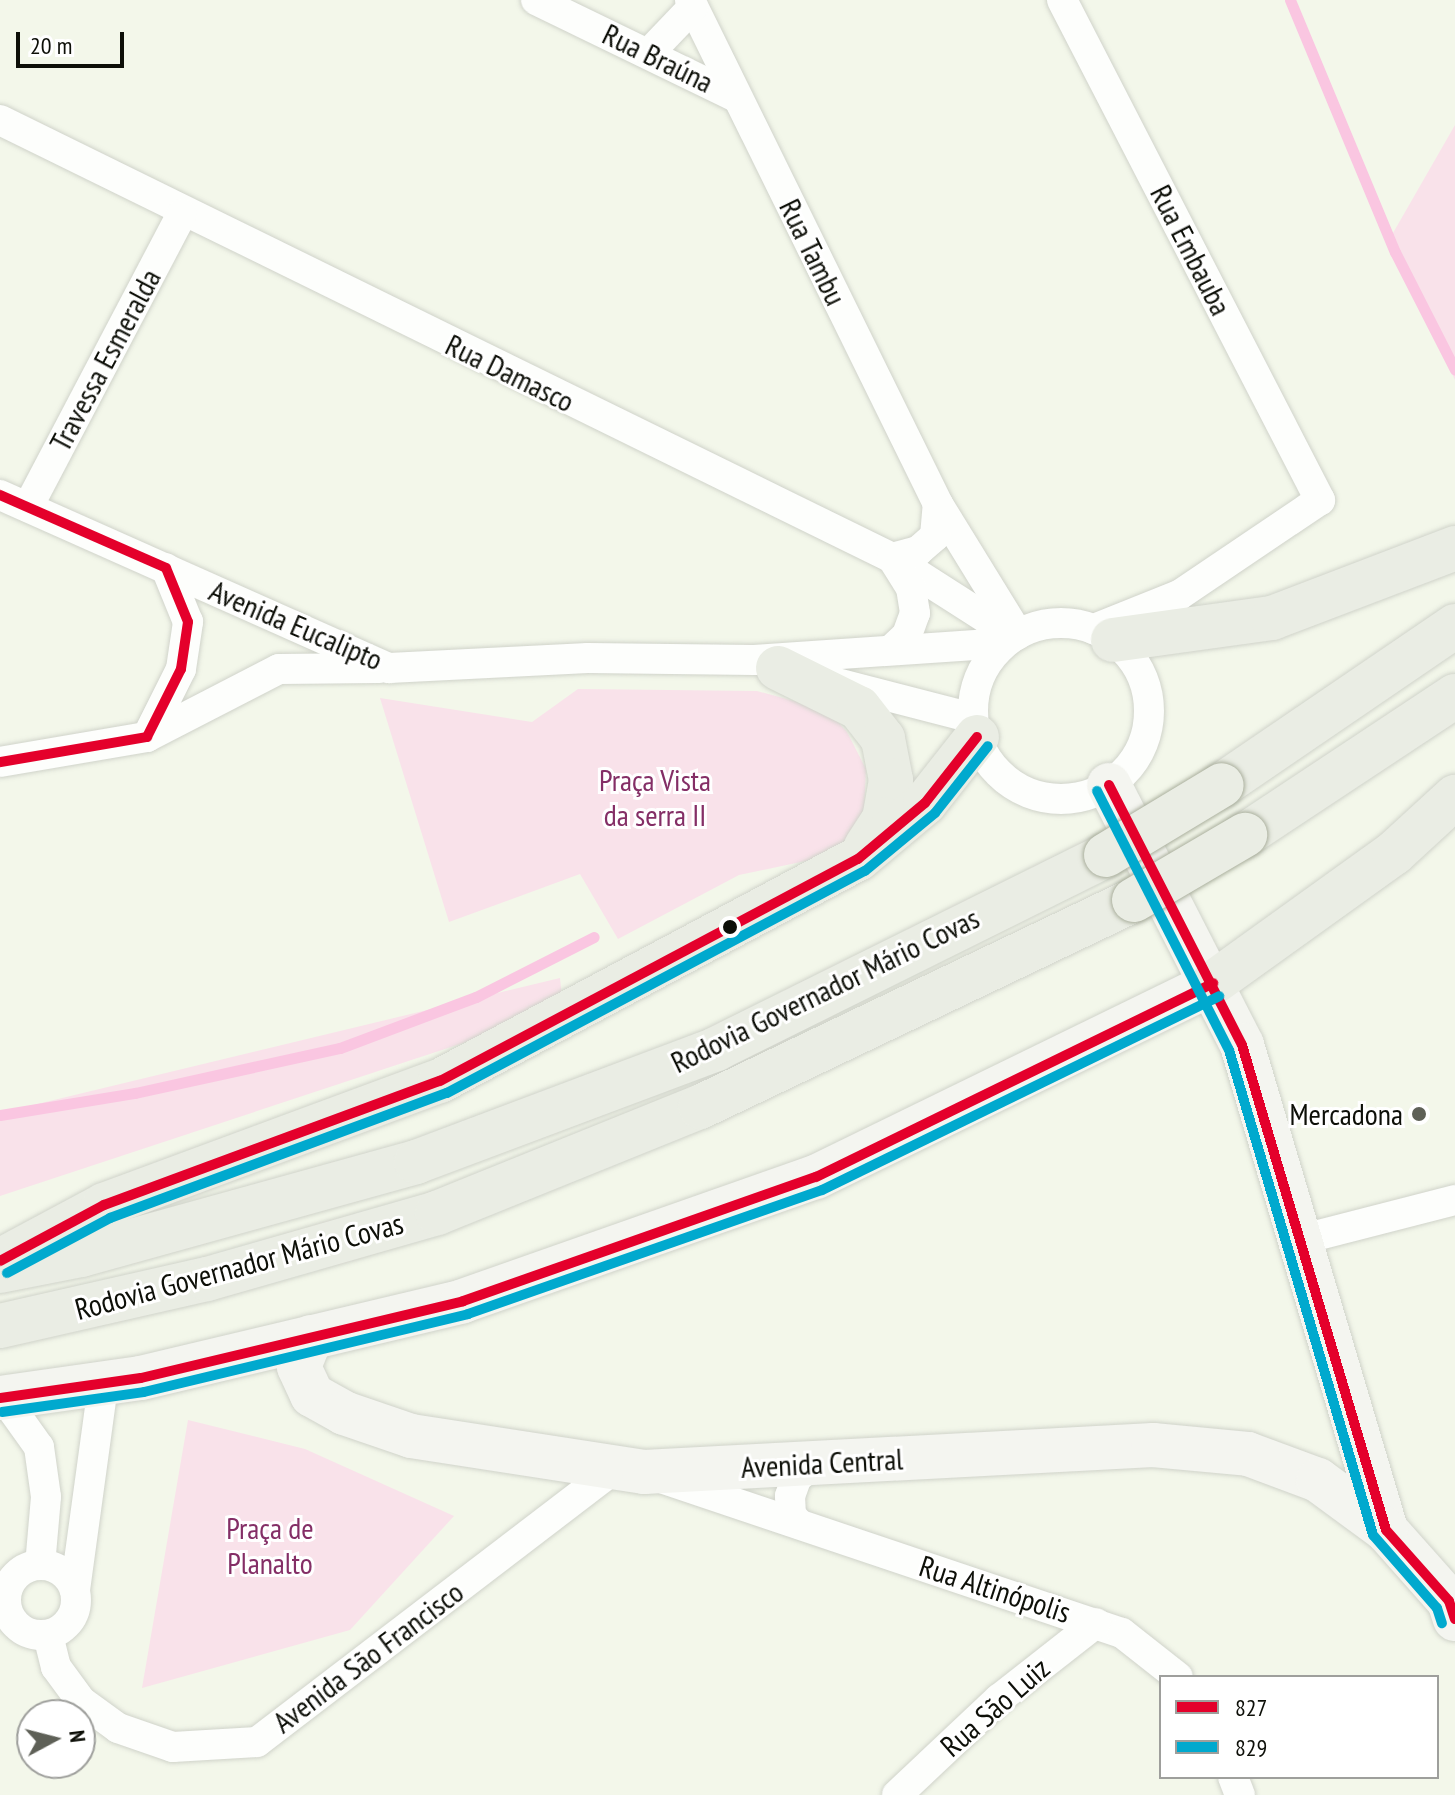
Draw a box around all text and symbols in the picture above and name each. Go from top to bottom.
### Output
scale bar [20,16,128,66]
street label: Rua Braúna [597,16,719,100]
text: 20 m [30,30,72,61]
street label: Rua Embauba [1143,179,1239,321]
street label: Rua Tambu [772,193,854,311]
street label: Travessa Esmeralda [42,263,168,457]
street label: Rua Damasco [440,327,580,419]
street label: Avenida Eucalipto [204,572,388,678]
park label: Praça Vista da serra II [599,762,711,832]
street label: Rodovia Governador Mário Covas [665,900,985,1080]
unlabelled marker [722,919,738,935]
place label: Mercadona [1289,1096,1403,1132]
marker: Mercadona [1410,1105,1428,1123]
street label: Rodovia Governador Mário Covas [71,1205,407,1327]
street label: Avenida Central [740,1441,904,1485]
park label: Praça de Planalto [226,1510,314,1580]
street label: Rua Altinópolis [915,1548,1075,1630]
street label: Avenida São Francisco [266,1574,470,1740]
street label: Rua São Luiz [933,1650,1057,1764]
legend [1159,1675,1439,1779]
text: 827 [1235,1692,1267,1723]
north arrow [16,1699,96,1779]
text: N [63,1729,92,1744]
text: 829 [1235,1732,1267,1763]

